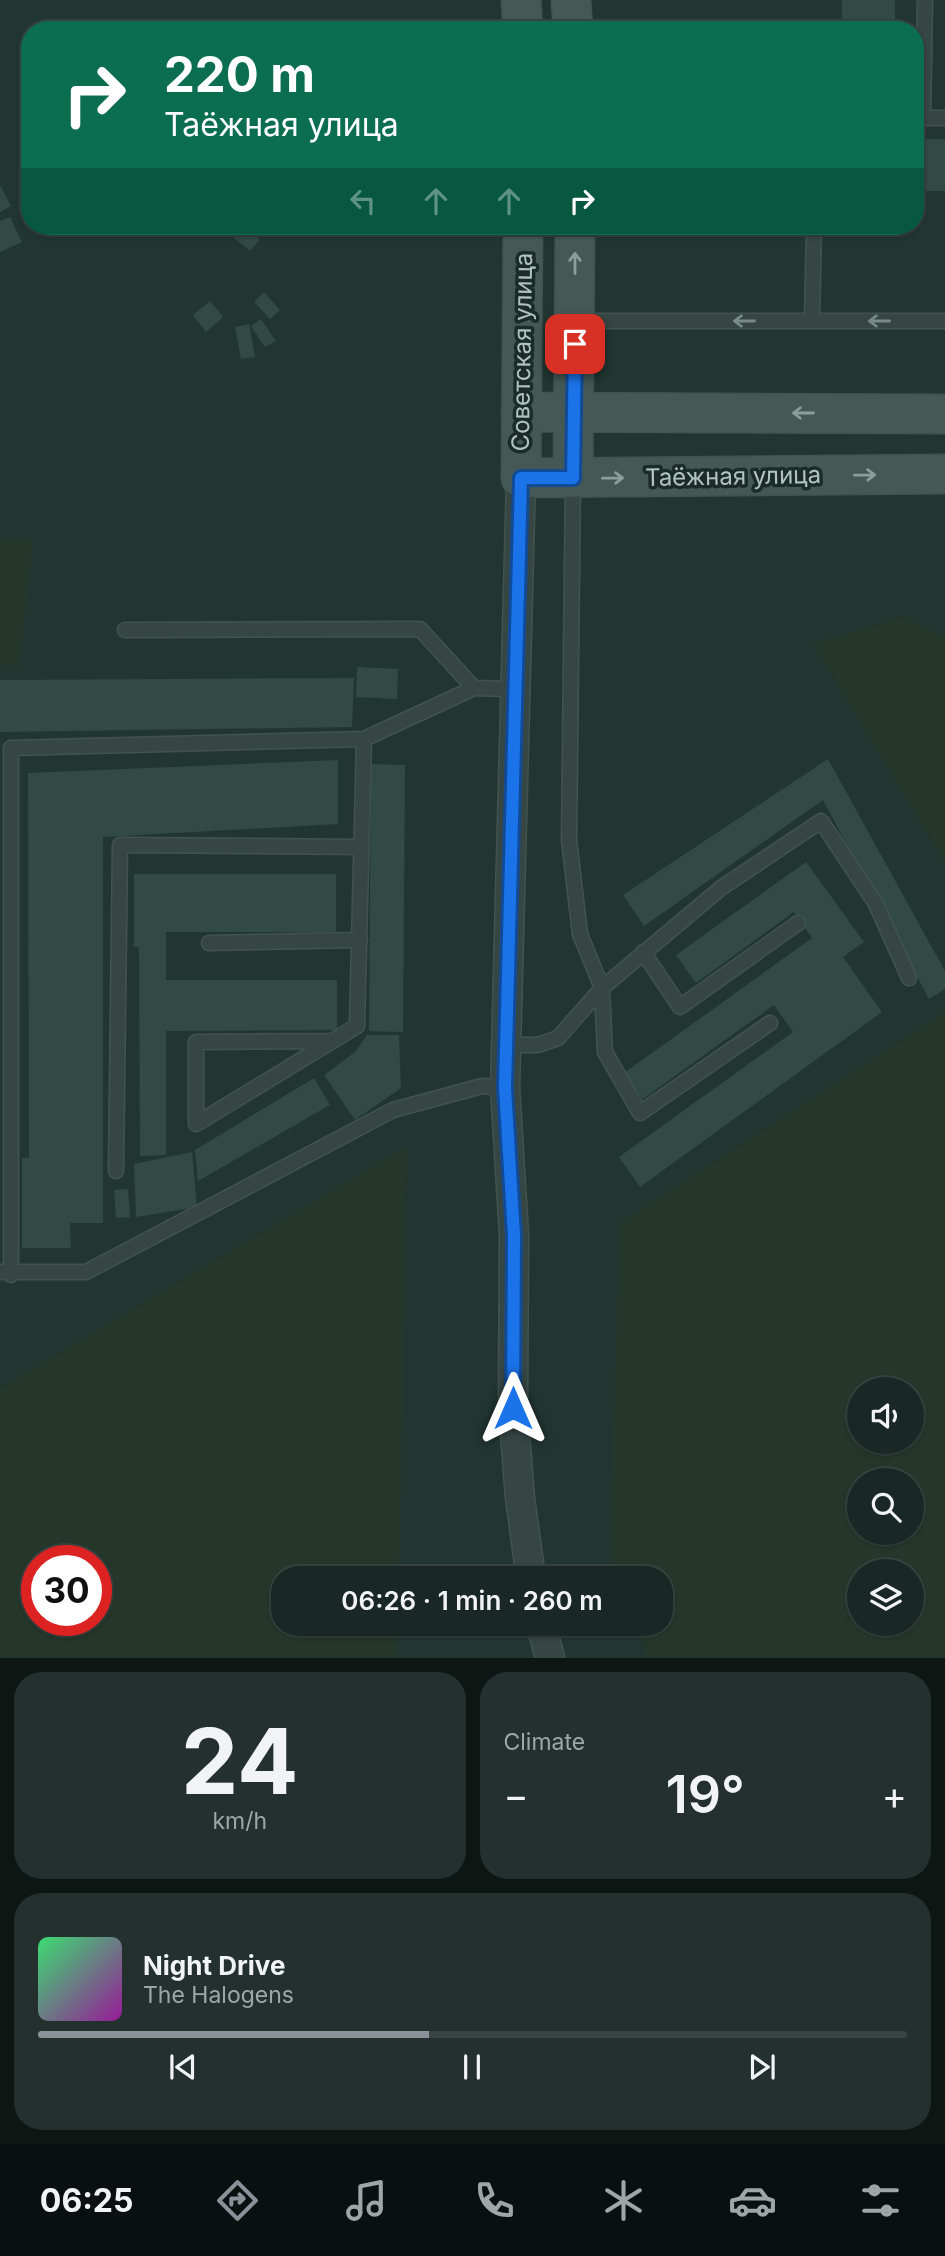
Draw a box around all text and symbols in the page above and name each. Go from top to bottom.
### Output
text: 220 m [164,45,315,104]
icon: right [49,49,140,140]
text: Таёжная улица [164,105,399,144]
icon: left [344,182,382,220]
icon: ahead [417,182,455,220]
icon: ahead [490,182,528,220]
icon: right [563,182,601,220]
street label: Советская улица [506,252,538,452]
one-way arrow [568,252,582,275]
pin [545,314,605,374]
one-way arrow [733,314,756,328]
one-way arrow [867,314,890,328]
icon: arrive [556,325,594,363]
one-way arrow [792,406,815,420]
street label: Таёжная улица [645,460,821,492]
one-way arrow [854,468,877,482]
one-way arrow [602,471,625,484]
position arrow [476,1371,550,1445]
map controls [847,1377,924,1636]
button: sound [847,1377,924,1454]
button: search [847,1468,924,1545]
speed limit sign: 30 [21,1545,112,1636]
button: layers [847,1559,924,1636]
text: 06:26 · 1 min · 260 m [341,1585,603,1616]
text: 24 [181,1706,298,1816]
text: Climate [504,1728,585,1756]
text: 19° [666,1763,745,1826]
text: − [504,1772,529,1818]
text: + [882,1772,907,1818]
text: km/h [212,1807,267,1835]
text: Night Drive [143,1950,285,1981]
text: The Halogens [143,1981,294,2009]
icon: previous [164,2048,202,2086]
icon: pause [453,2048,491,2086]
icon: next [743,2048,781,2086]
icon: directions [213,2176,262,2225]
icon: music [342,2176,391,2225]
icon: phone [470,2176,519,2225]
icon: climate [599,2176,648,2225]
icon: car [728,2176,777,2225]
icon: filters [856,2176,905,2225]
text: 06:25 [40,2181,133,2220]

